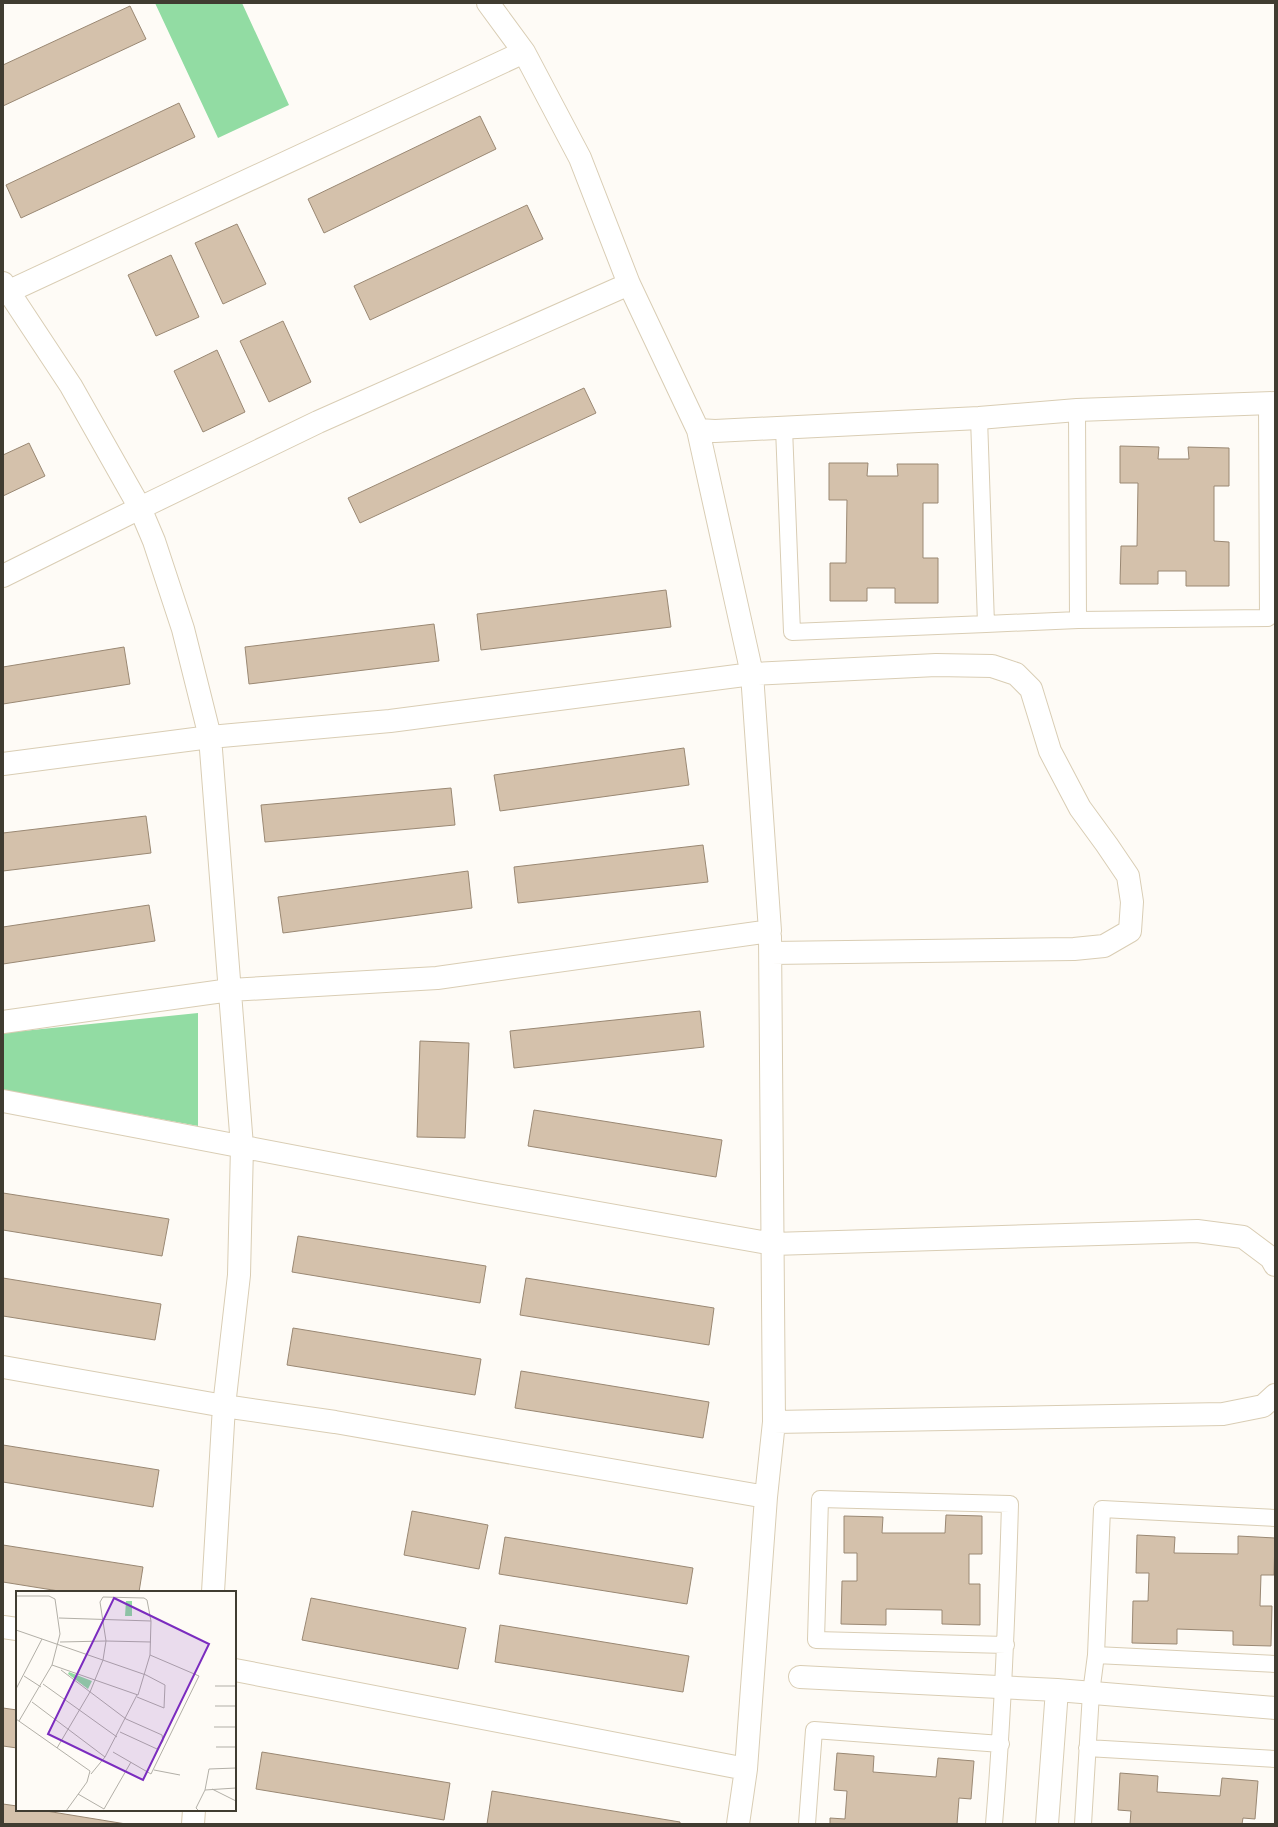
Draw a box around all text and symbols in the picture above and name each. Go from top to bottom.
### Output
inset map [16,1591,236,1811]

